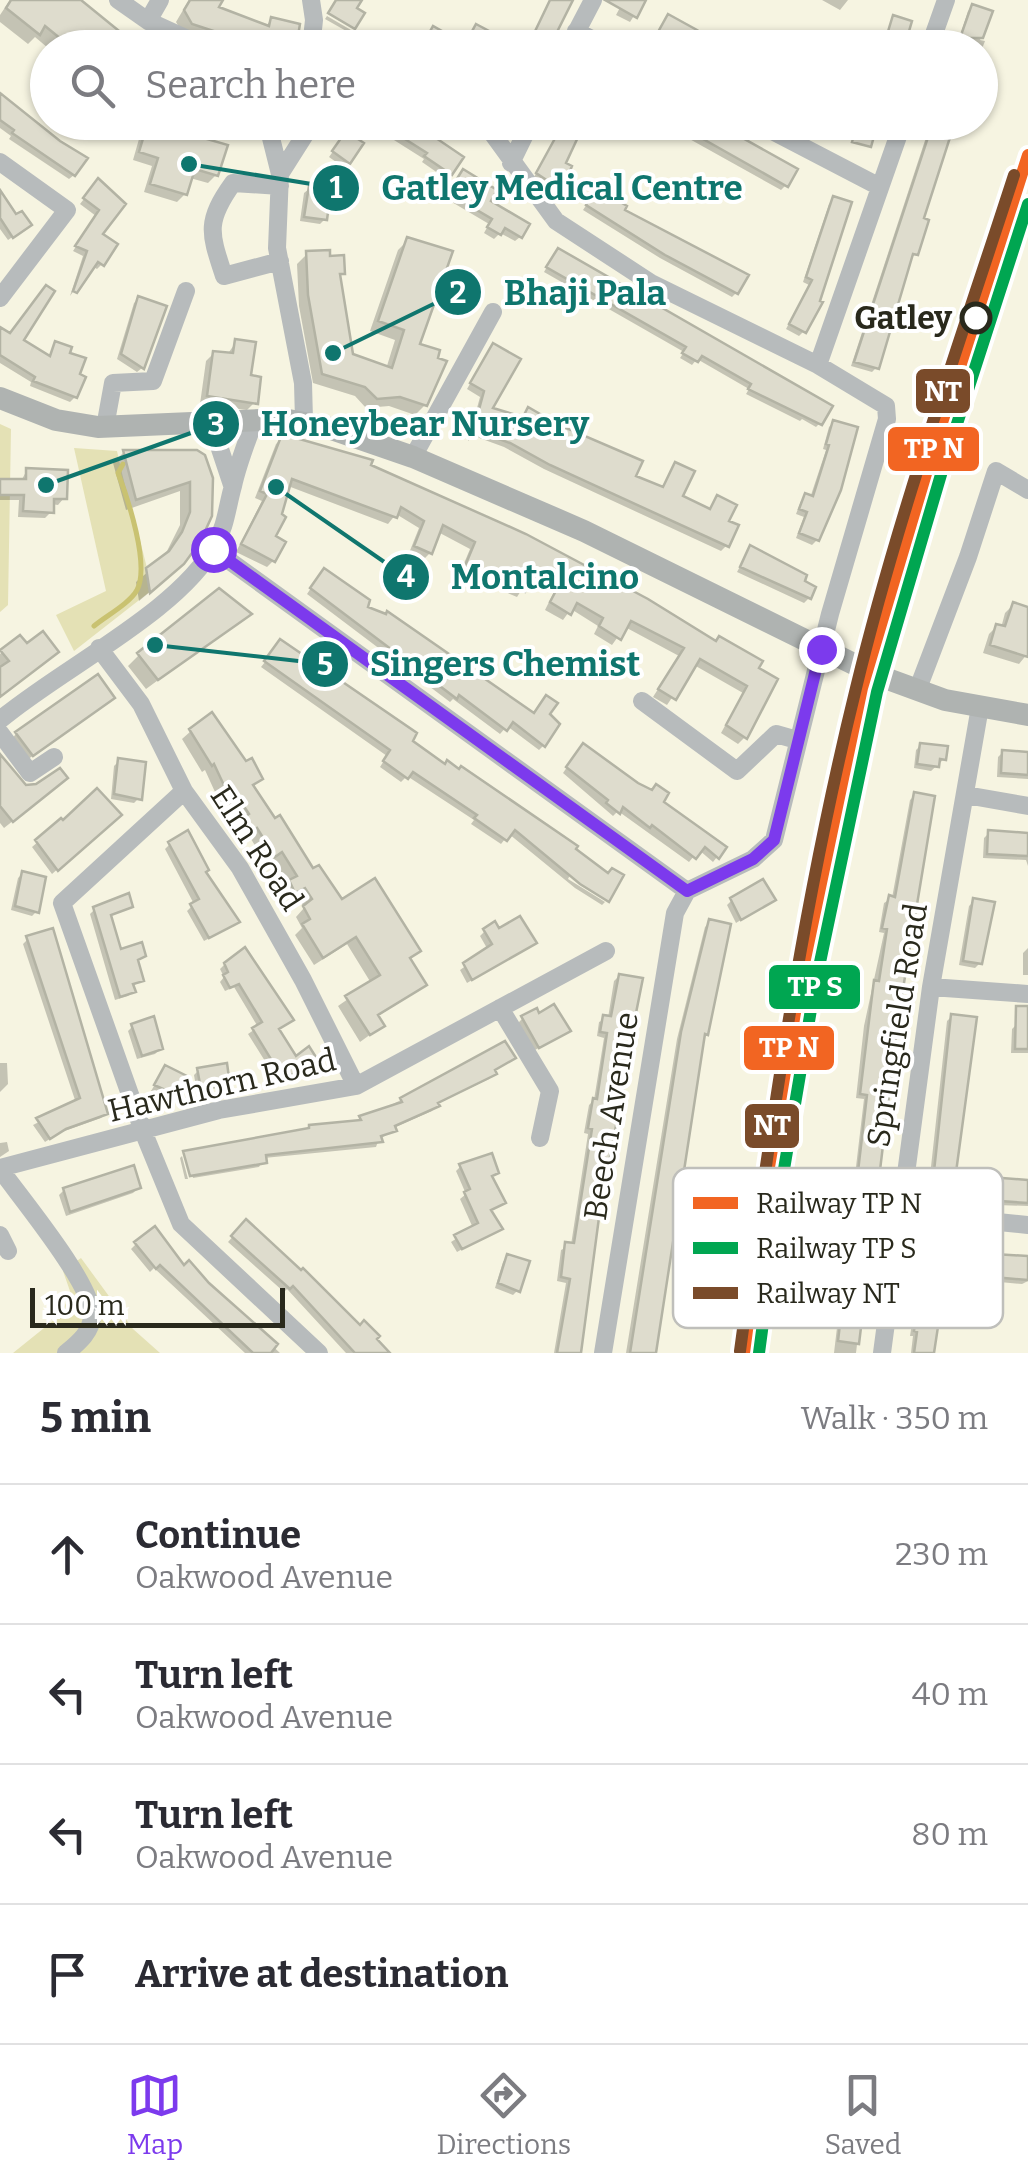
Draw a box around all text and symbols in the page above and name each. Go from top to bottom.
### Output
search box [30,30,998,140]
icon: search [65,58,120,113]
text: Search here [145,62,356,108]
callout: Gatley Medical Centre [311,155,762,220]
text: Gatley Medical Centre [381,167,743,209]
text: 1 [330,170,343,206]
callout: Bhaji Pala [433,260,686,325]
text: Bhaji Pala [504,272,667,314]
text: 2 [450,275,466,311]
place label: Gatley [854,299,952,337]
marker: Gatley [961,303,991,333]
line badge: NT [914,367,972,415]
text: NT [924,375,962,408]
callout: Honeybear Nursery [191,392,609,457]
text: Honeybear Nursery [261,403,590,445]
text: 3 [207,407,225,443]
line badge: TP N [886,425,981,473]
text: TP N [904,432,964,465]
route start [191,527,237,573]
callout: Montalcino [381,544,659,609]
text: Montalcino [451,556,639,598]
text: 4 [397,559,415,595]
route end [799,627,845,673]
callout: Singers Chemist [300,632,660,697]
text: Singers Chemist [370,643,640,685]
text: 5 [317,647,333,683]
street label: Elm Road [203,778,311,918]
street label: Springfield Road [859,900,935,1150]
line badge: TP S [767,963,862,1011]
text: TP S [787,970,843,1003]
street label: Beech Avenue [576,1009,646,1223]
line badge: TP N [742,1024,836,1072]
text: TP N [759,1031,819,1064]
street label: Hawthorn Road [104,1040,340,1130]
line badge: NT [743,1102,801,1150]
text: NT [753,1109,791,1142]
legend [673,1168,1003,1328]
text: Railway TP N [756,1187,922,1220]
text: Railway TP S [756,1232,917,1265]
text: Railway NT [756,1277,900,1310]
scale bar [30,1283,285,1328]
text: 100 m [45,1289,125,1322]
text: 5 min [40,1393,151,1443]
text: Walk · 350 m [801,1399,988,1437]
text: Continue [135,1512,301,1558]
icon: ahead [40,1527,95,1582]
text: 230 m [895,1535,988,1573]
text: Oakwood Avenue [135,1558,393,1596]
text: Turn left [135,1652,293,1698]
icon: left [40,1667,95,1722]
text: 40 m [912,1675,988,1713]
text: Oakwood Avenue [135,1698,393,1736]
text: Turn left [135,1792,293,1838]
icon: left [40,1807,95,1862]
text: 80 m [911,1815,988,1853]
text: Oakwood Avenue [135,1838,393,1876]
icon: arrive [40,1947,95,2002]
text: Arrive at destination [135,1951,508,1997]
tab: Map [127,2068,183,2161]
tab: Directions [436,2068,571,2161]
tab: Saved [824,2068,901,2161]

